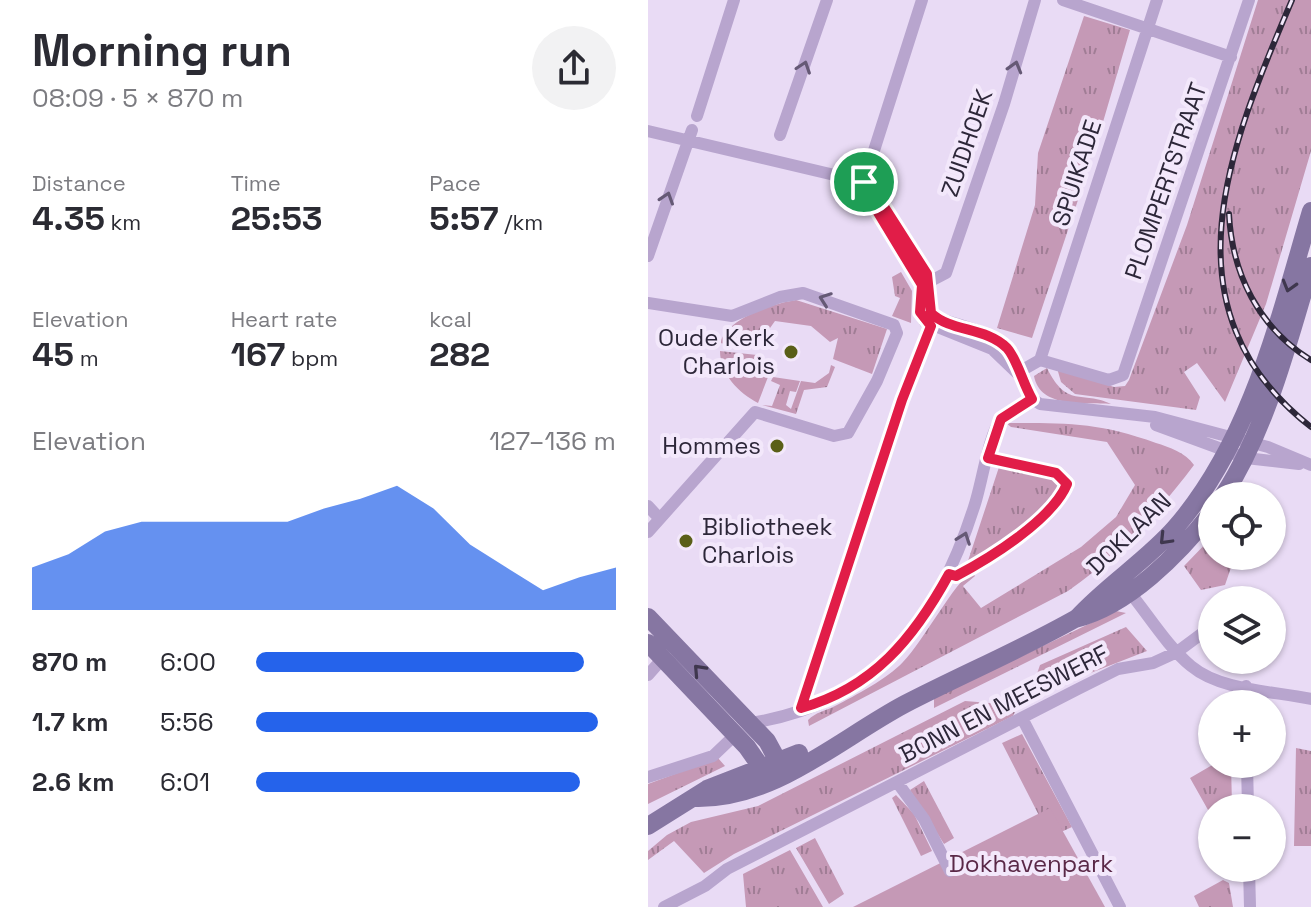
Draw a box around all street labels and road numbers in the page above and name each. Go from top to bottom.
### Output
street label: PLOMPERTSTRAAT [1117,78,1214,283]
street label: ZUIDHOEK [934,85,999,201]
street label: SPUIKADE [1045,116,1108,230]
street label: DOKLAAN [1080,486,1178,582]
street label: BONN EN MEESWERF [894,637,1114,770]

